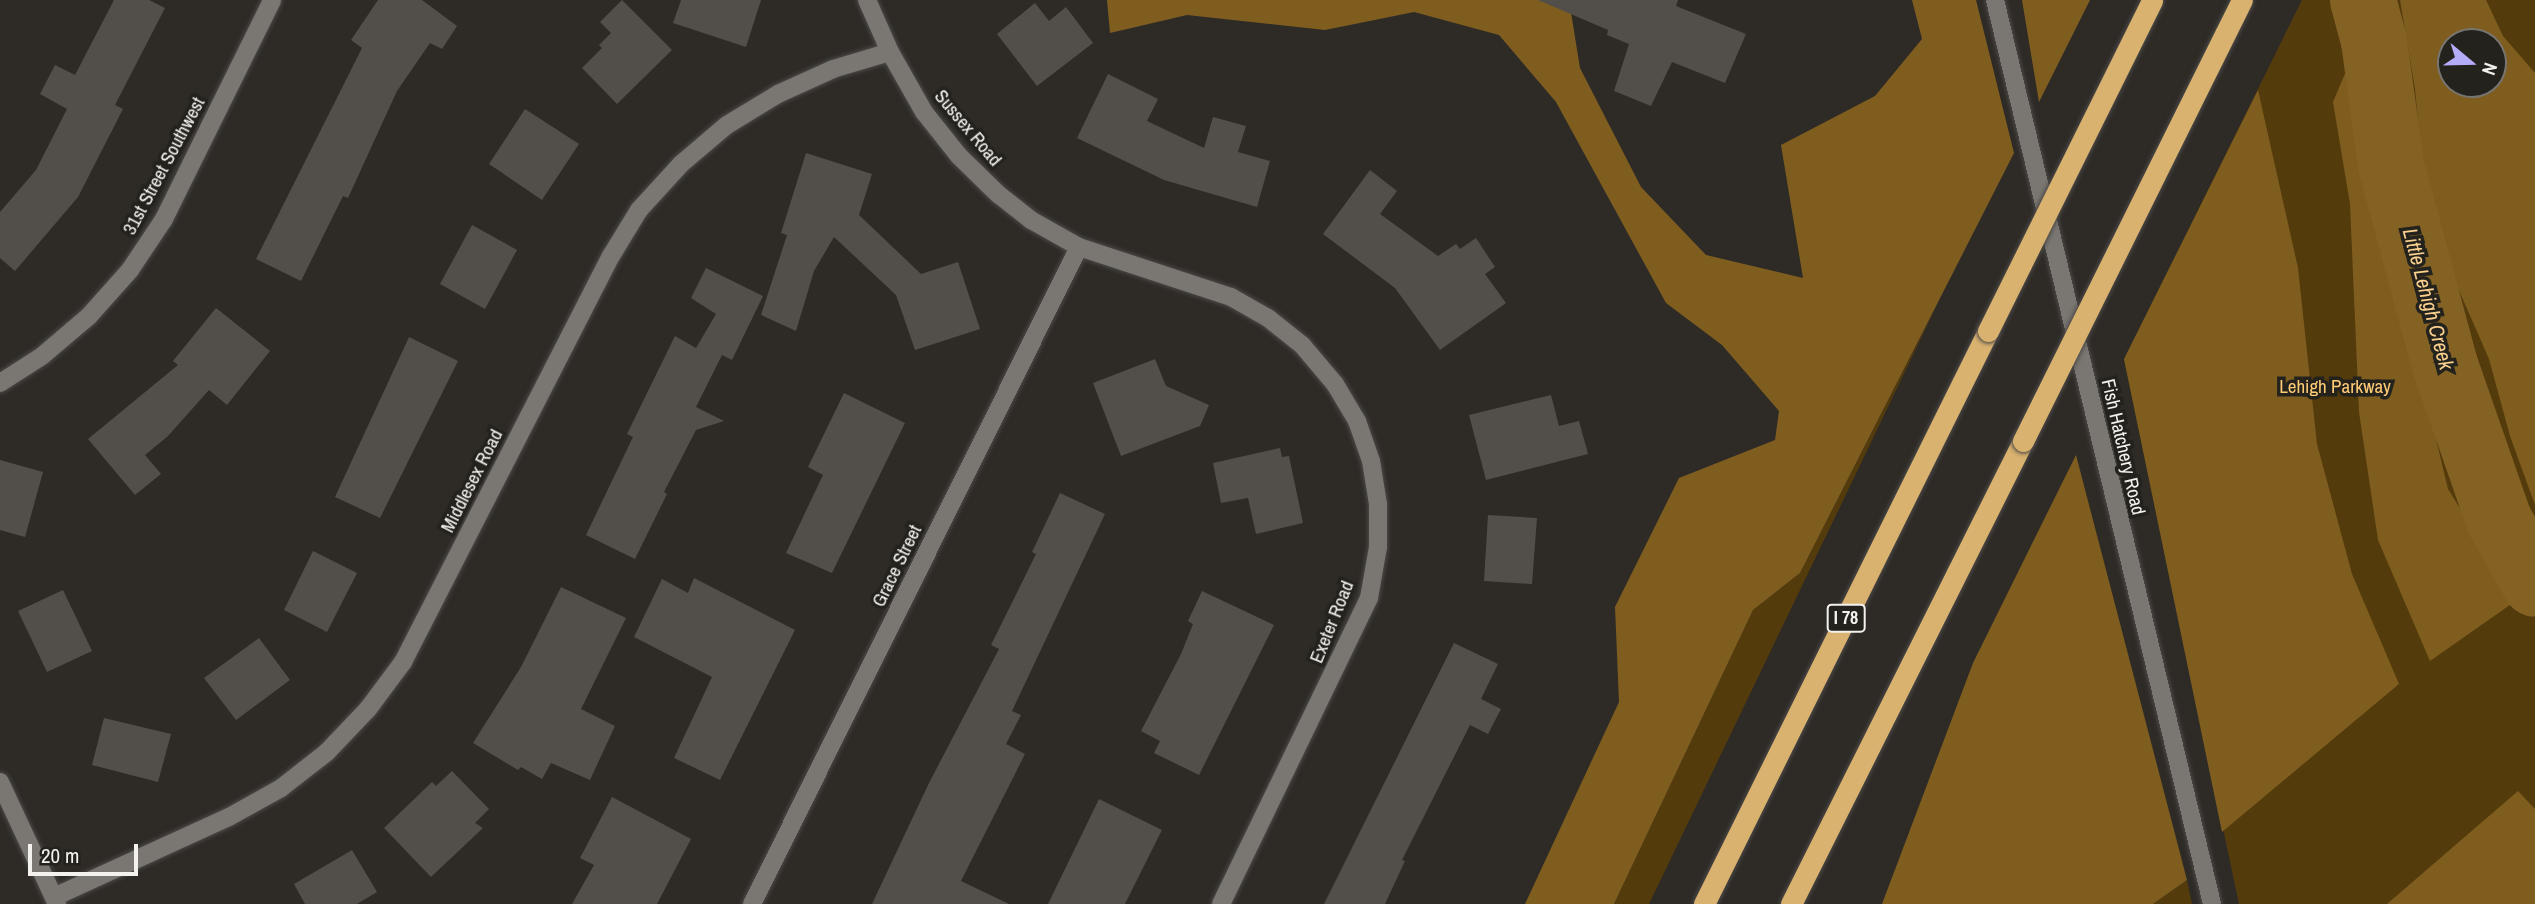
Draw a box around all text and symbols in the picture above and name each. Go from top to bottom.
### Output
north arrow [2437,28,2507,98]
text: N [2476,60,2504,79]
street label: Sussex Road [929,85,1007,171]
street label: 31st Street Southwest [118,93,210,239]
water label: Little Lehigh Creek [2397,225,2459,373]
park label: Lehigh Parkway [2279,376,2391,398]
street label: Fish Hatchery Road [2096,377,2150,517]
street label: Middlesex Road [436,426,508,536]
street label: Grace Street [867,521,927,611]
street label: Exeter Road [1305,578,1359,666]
road number: I 78 [1825,604,1867,632]
scale bar [32,830,142,874]
text: 20 m [41,841,79,870]

